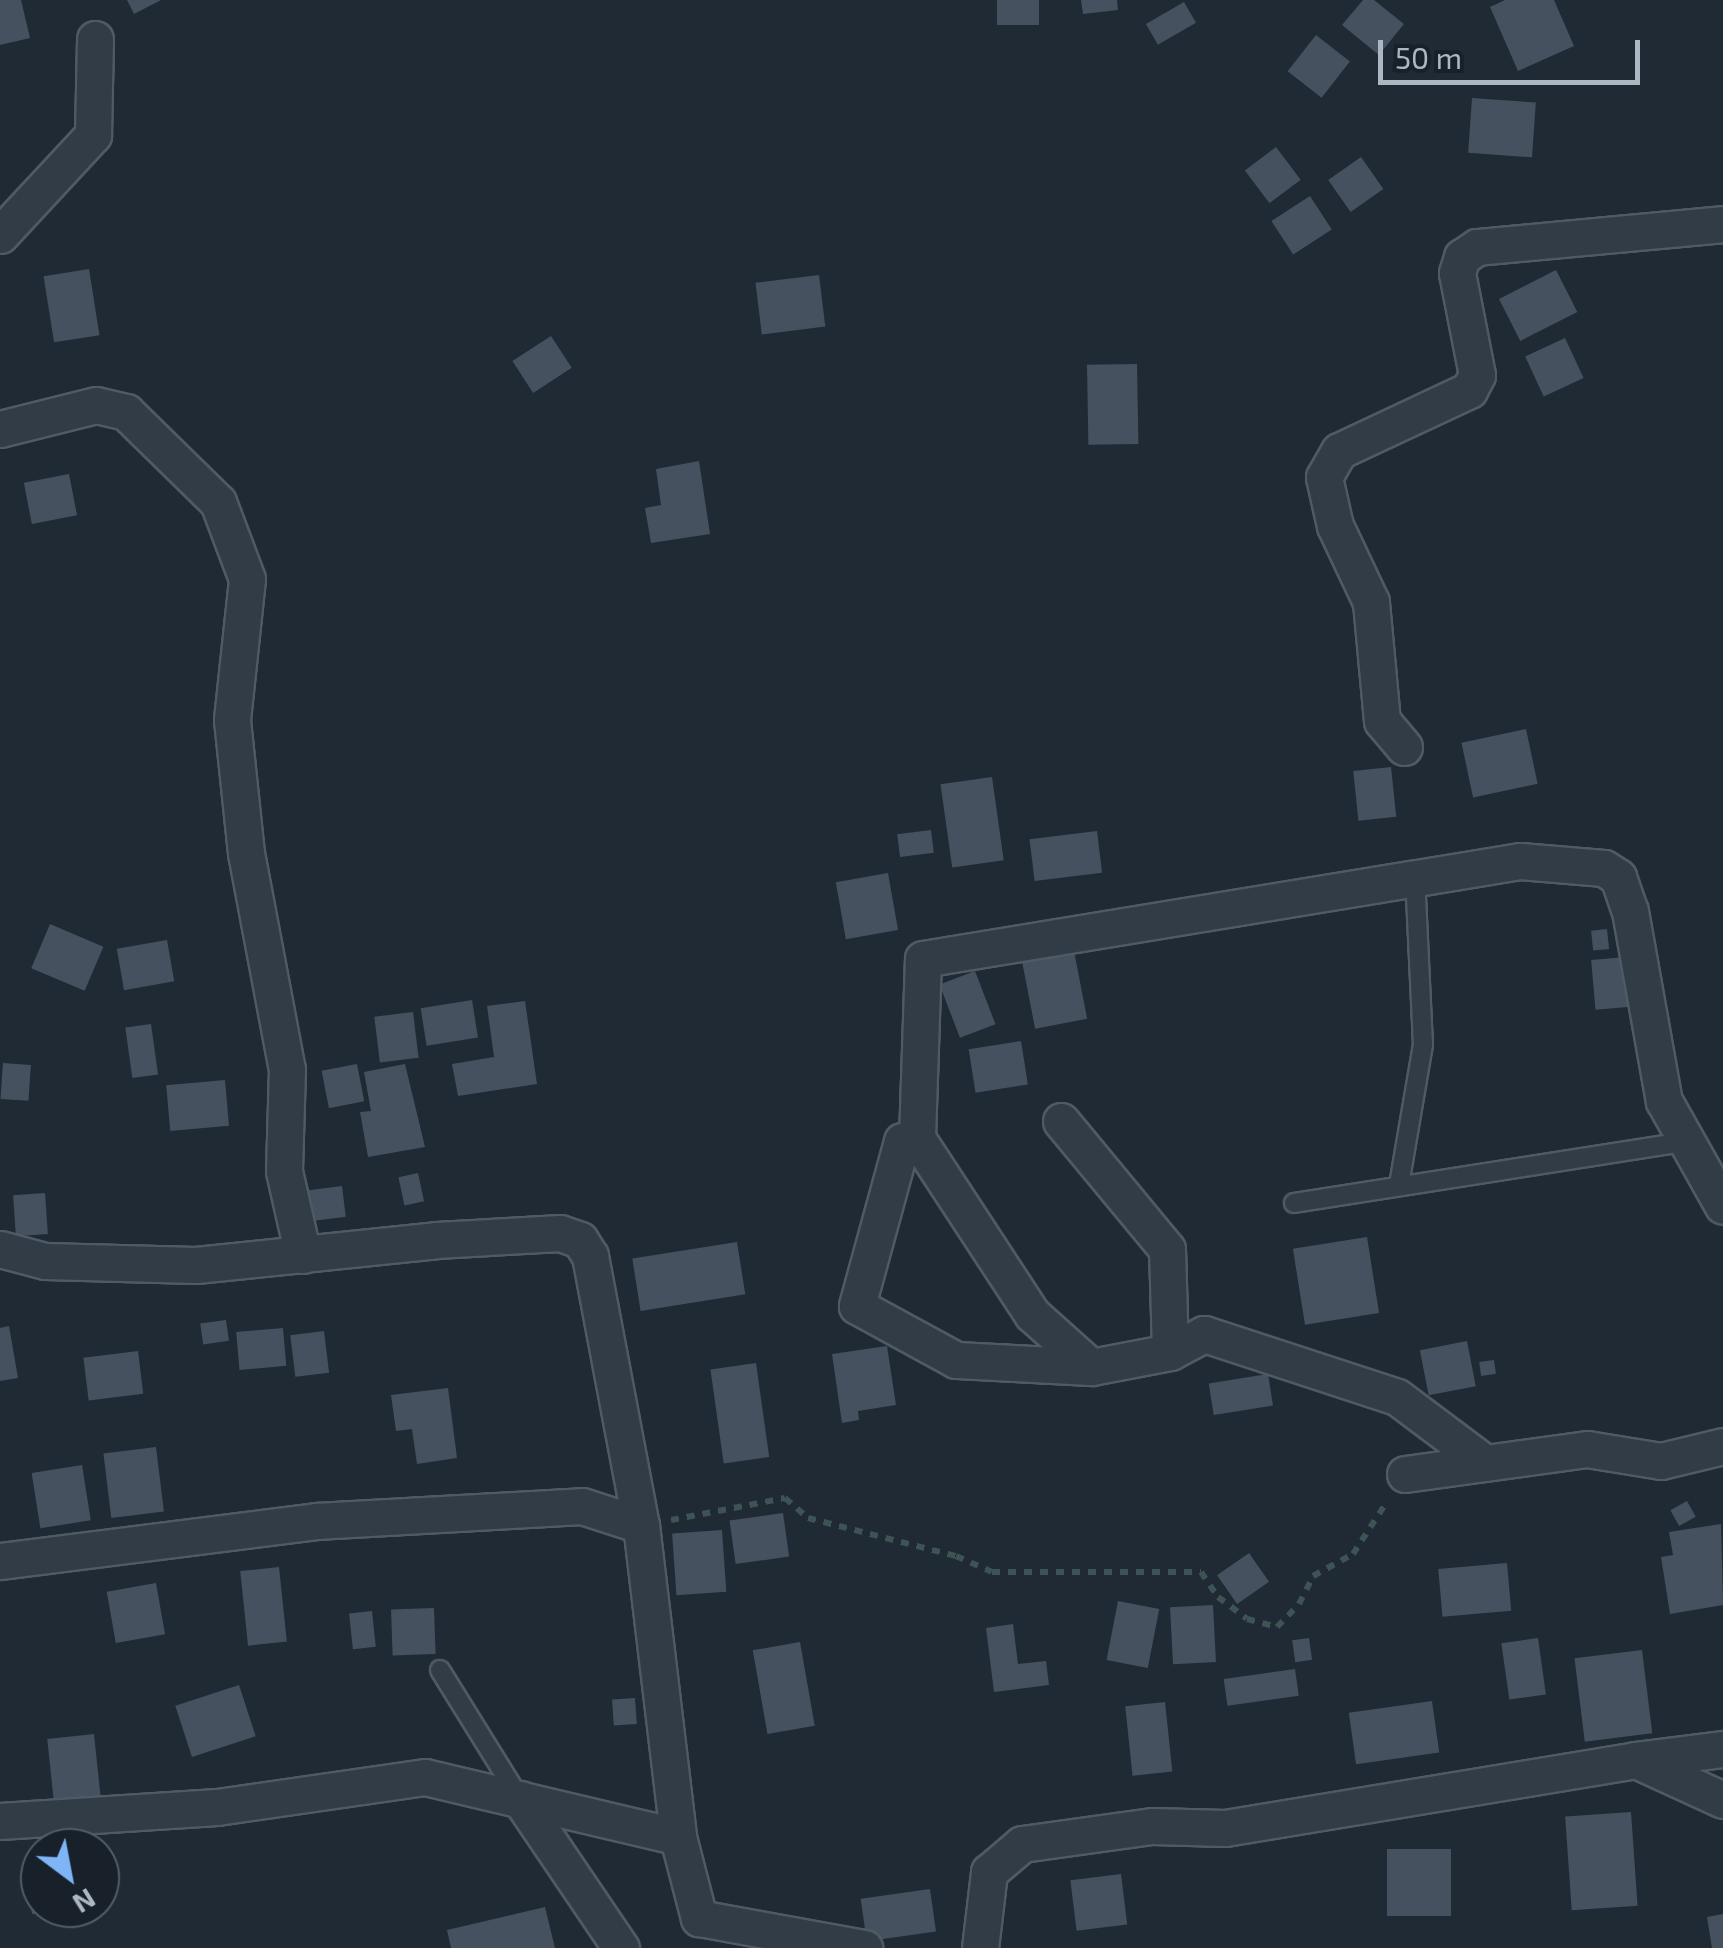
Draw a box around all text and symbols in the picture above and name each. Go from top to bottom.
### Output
scale bar [1383,20,1646,82]
text: 50 m [1395,39,1462,75]
north arrow [20,1828,120,1928]
text: N [67,1882,102,1922]

